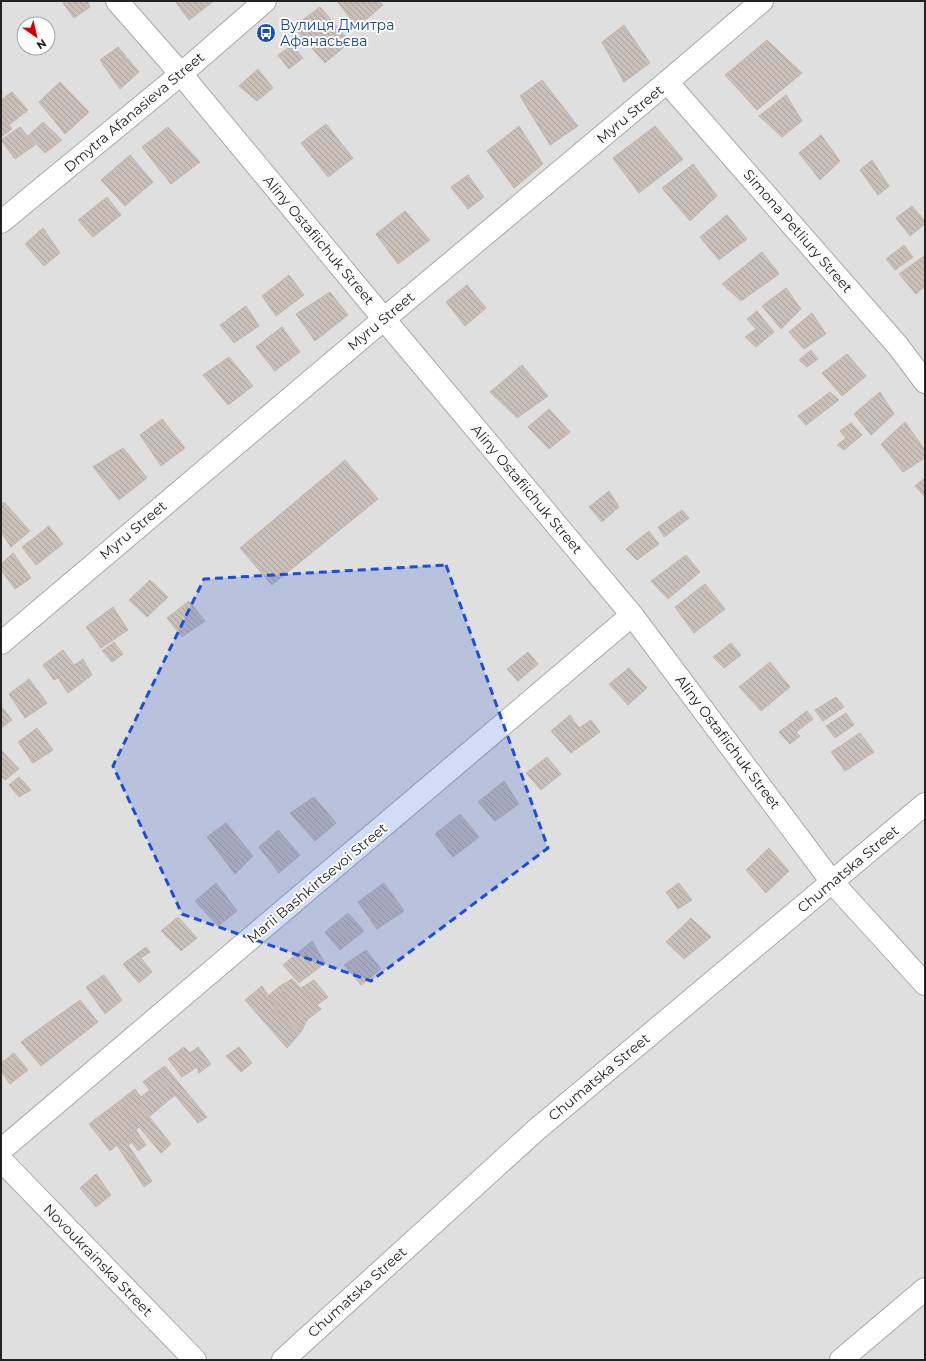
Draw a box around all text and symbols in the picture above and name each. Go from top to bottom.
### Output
north arrow [16,16,56,56]
place label: Вулиця Дмитра Афанасьєва [280,16,394,50]
bus stop icon: Вулиця Дмитра Афанасьєва [255,22,277,44]
text: N [34,36,49,53]
street label: Dmytra Afanasieva Street [60,48,208,176]
street label: Myru Street [593,81,667,147]
street label: Simona Petliury Street [740,166,857,297]
street label: Aliny Ostafiichuk Street [260,172,379,309]
street label: Myru Street [344,288,418,354]
street label: Aliny Ostafiichuk Street [468,421,587,558]
street label: Myru Street [96,497,170,563]
street label: Aliny Ostafiichuk Street [672,671,785,813]
street label: Marii Bashkirtsevoi Street [243,819,391,947]
street label: Chumatska Street [794,821,903,917]
street label: Chumatska Street [545,1029,654,1125]
street label: Novoukrainska Street [40,1200,157,1320]
street label: Chumatska Street [304,1243,410,1341]

